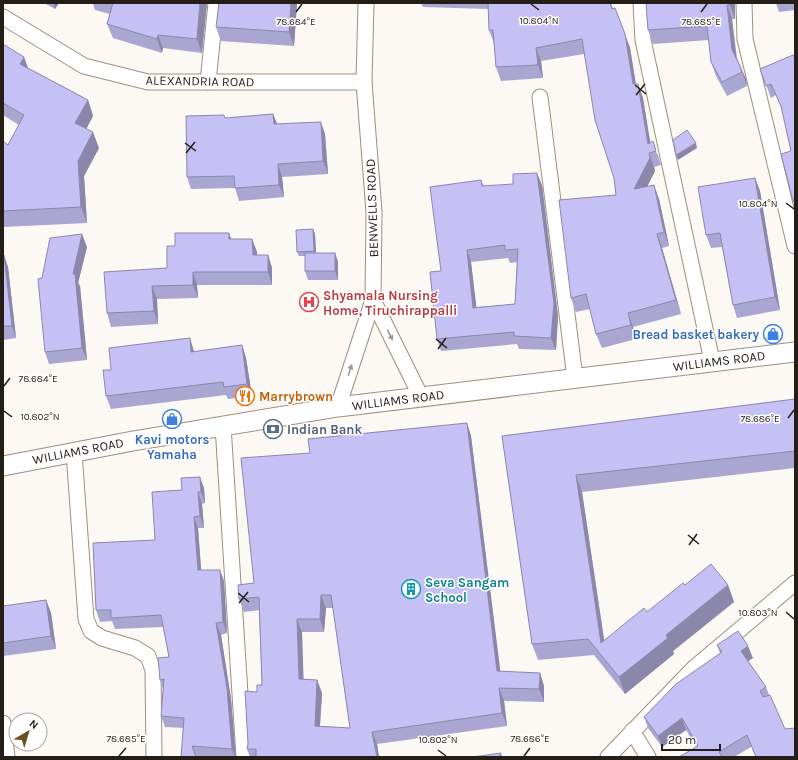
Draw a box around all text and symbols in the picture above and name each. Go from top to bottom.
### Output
text: 10.804°N [520,15,558,27]
text: 78.684°E [276,16,316,28]
text: 78.685°E [681,16,721,28]
street label: ALEXANDRIA ROAD [146,73,254,89]
street label: BENWELLS ROAD [363,158,381,258]
text: 10.804°N [739,198,777,210]
place label: Shyamala Nursing Home, Tiruchirappalli [323,288,457,318]
hospital icon: Shyamala Nursing Home, Tiruchirappalli [298,291,320,313]
shop icon: Bread basket bakery [762,323,784,345]
place label: Bread basket bakery [632,327,759,342]
one-way arrow [387,329,393,341]
street label: WILLIAMS ROAD [672,348,766,374]
one-way arrow [348,364,354,376]
text: 78.684°E [18,373,58,385]
restaurant icon: Marrybrown [234,385,256,407]
street label: WILLIAMS ROAD [351,387,445,413]
place label: Marrybrown [259,389,333,404]
shop icon: Kavi motors Yamaha [161,408,183,430]
text: 10.802°N [20,411,60,423]
text: 78.686°E [740,413,780,425]
bank icon: Indian Bank [262,418,284,440]
place label: Indian Bank [287,422,362,437]
place label: Kavi motors Yamaha [135,432,209,462]
street label: WILLIAMS ROAD [31,435,125,467]
place label: Seva Sangam School [425,575,509,605]
building icon: Seva Sangam School [400,578,422,600]
text: 10.803°N [738,607,778,619]
north arrow [8,712,48,752]
text: N [27,717,41,732]
scale bar [662,726,720,752]
text: 78.685°E [106,733,146,745]
text: 78.686°E [510,733,550,745]
text: 20 m [668,733,696,747]
text: 10.802°N [418,734,458,746]

